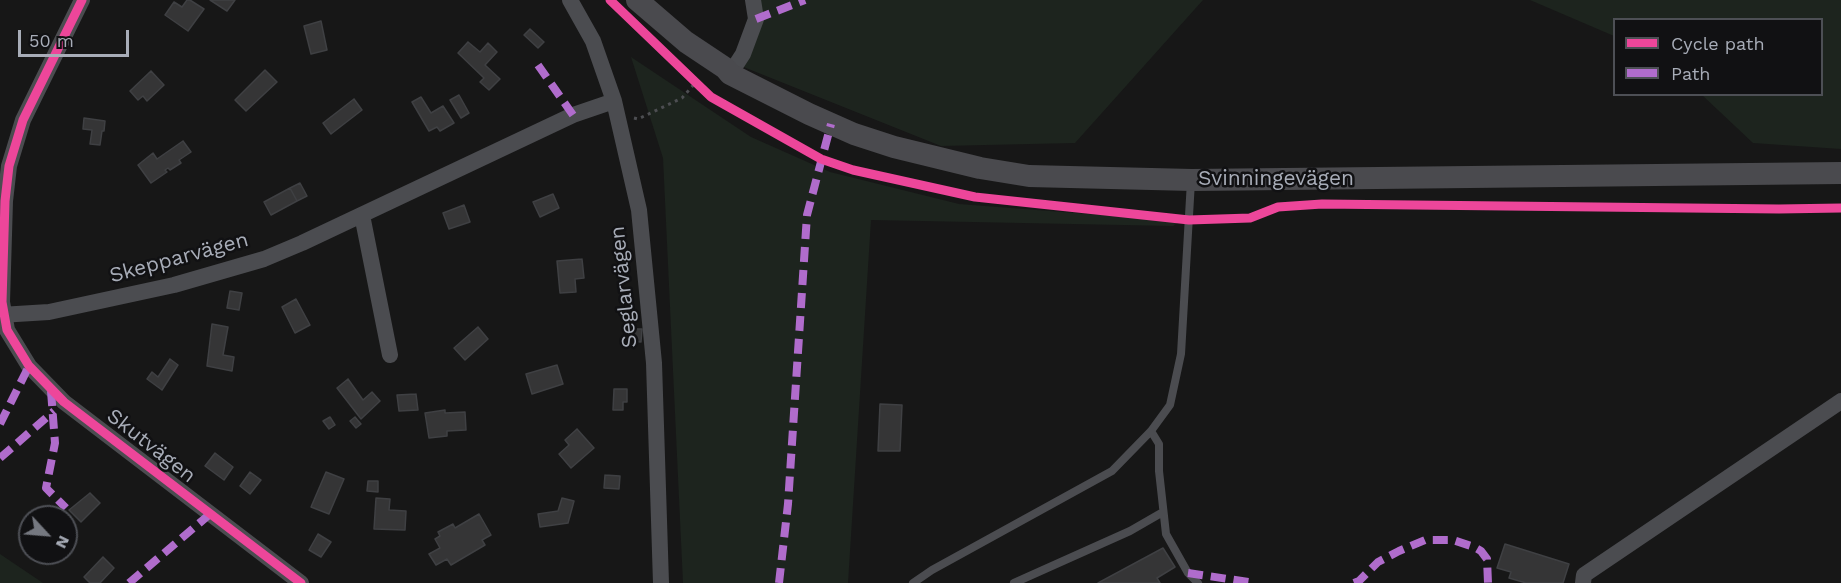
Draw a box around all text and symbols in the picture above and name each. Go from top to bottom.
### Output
scale bar [21,18,132,56]
legend [1613,18,1823,96]
text: 50 m [29,30,74,51]
text: Cycle path [1671,33,1765,54]
text: Path [1671,63,1711,84]
street label: Svinningevägen [1198,166,1354,192]
street label: Seglarvägen [605,225,643,349]
street label: Skepparvägen [107,227,251,289]
street label: Skutvägen [101,403,201,489]
north arrow [18,505,78,565]
text: N [52,533,74,552]

